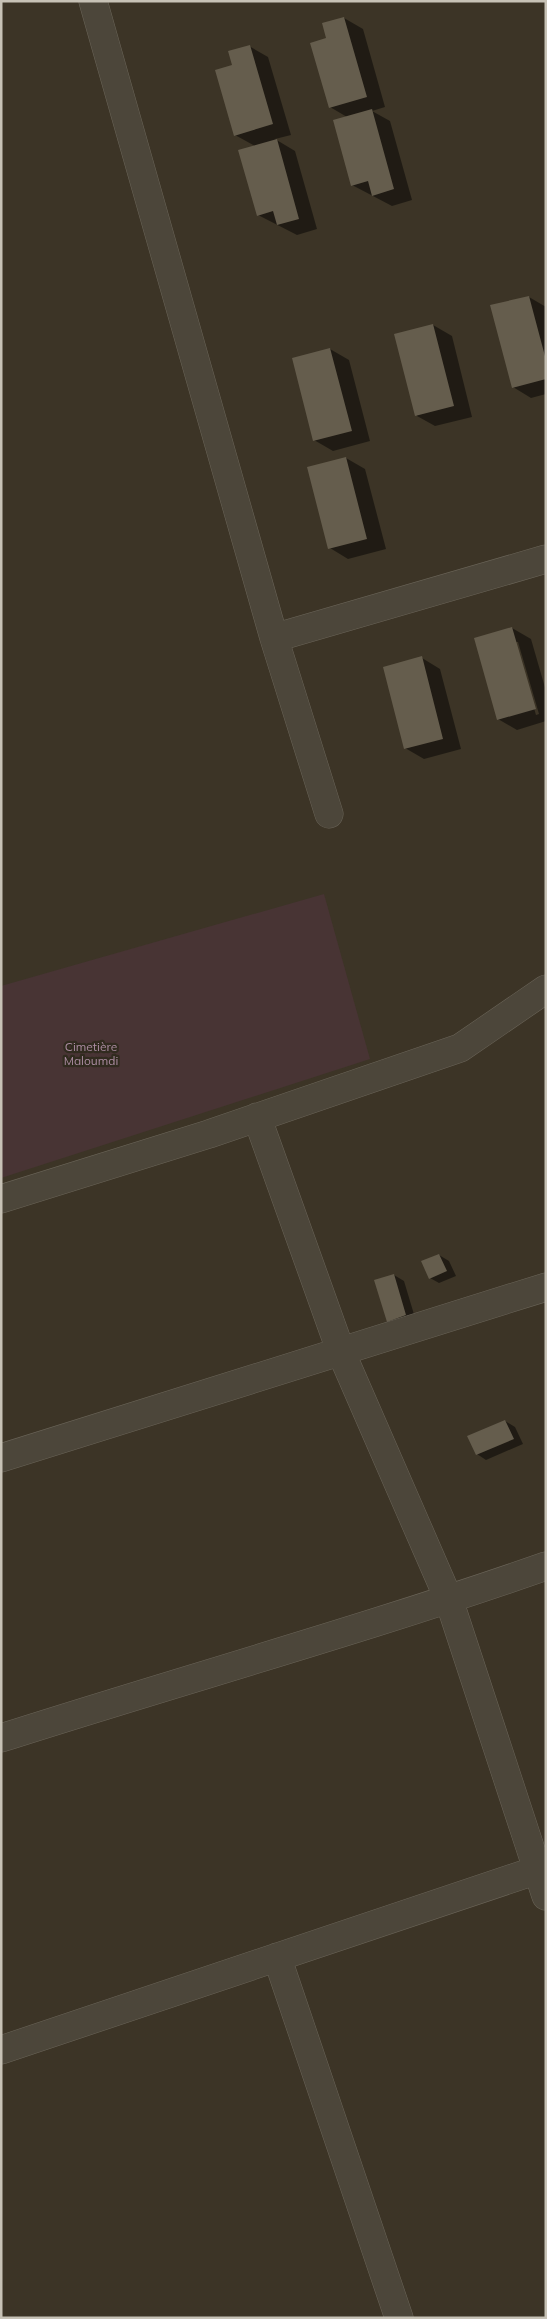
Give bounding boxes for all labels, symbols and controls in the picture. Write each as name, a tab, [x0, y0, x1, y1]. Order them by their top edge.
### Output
park label: Cimetière Maloumdi	[64, 1039, 118, 1068]

